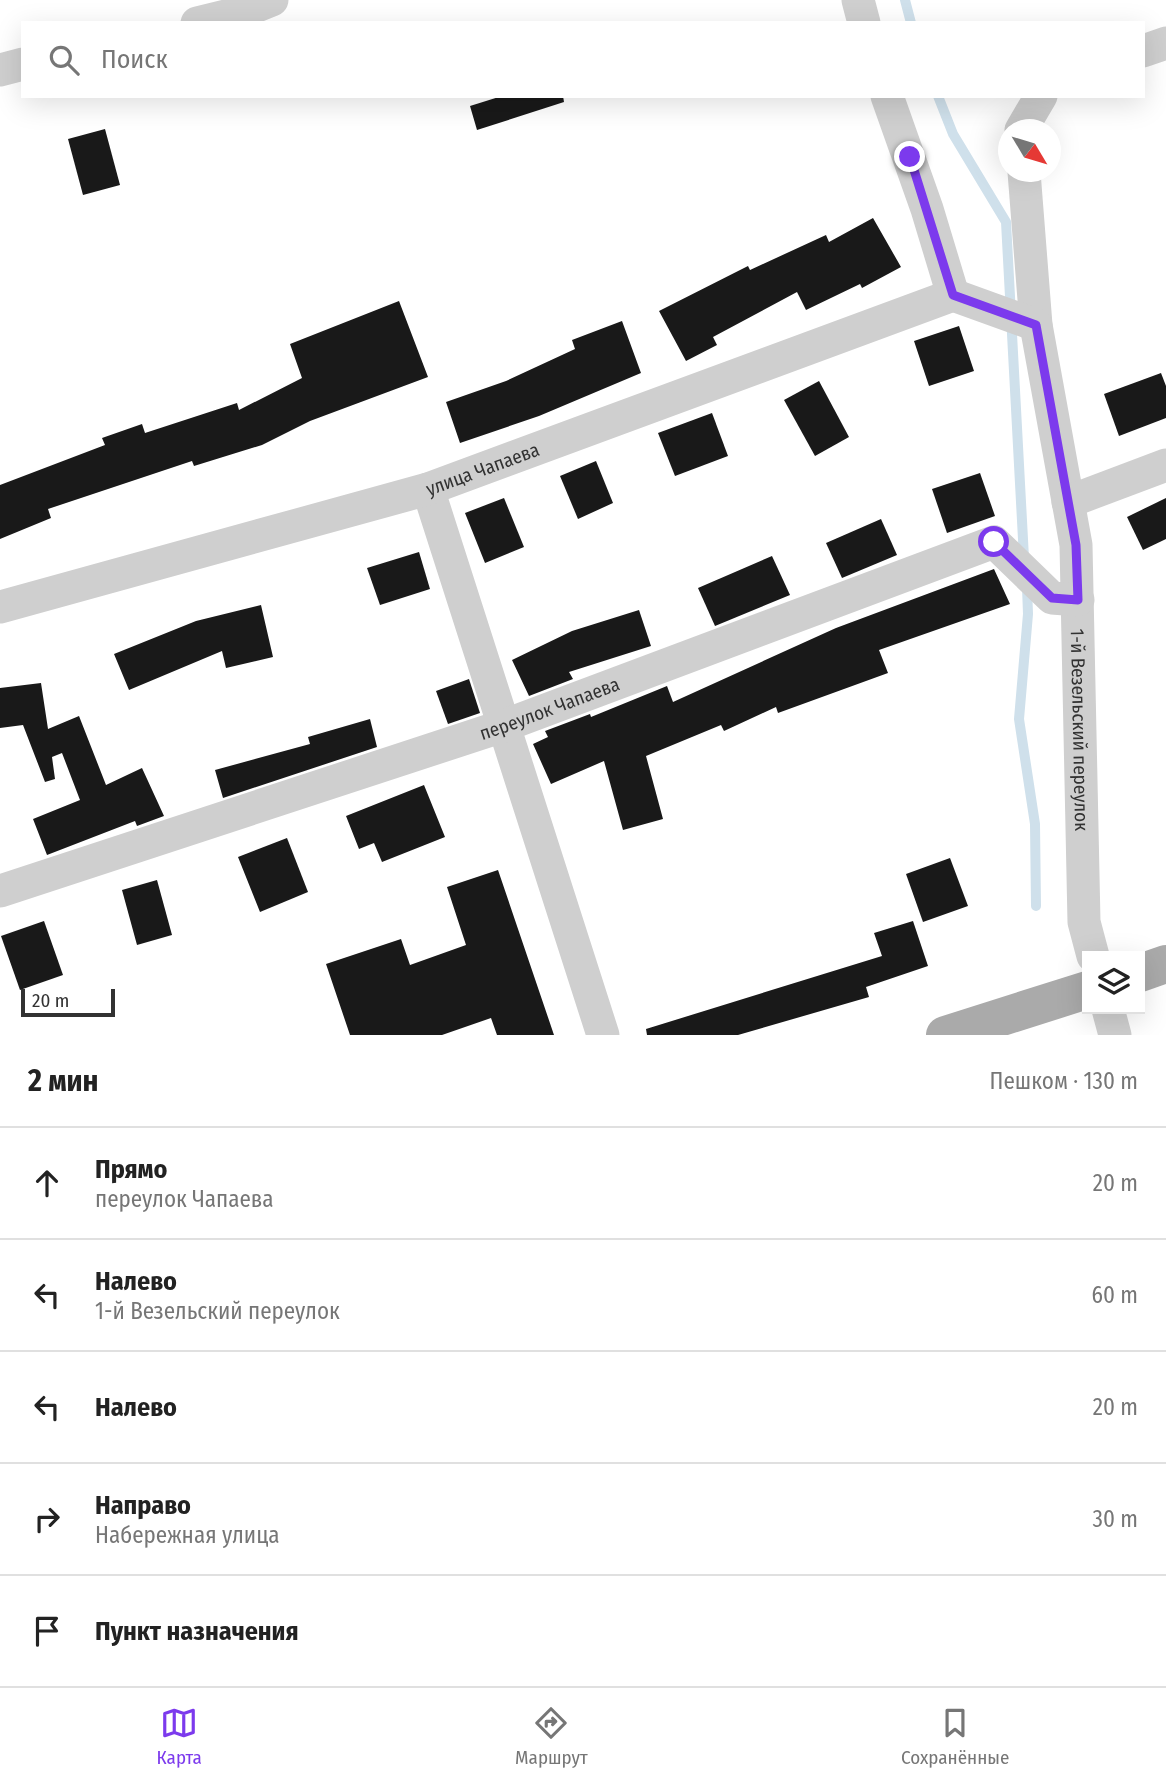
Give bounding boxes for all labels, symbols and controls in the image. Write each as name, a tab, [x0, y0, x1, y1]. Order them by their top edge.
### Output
search box	[21, 21, 1145, 98]
icon: search	[45, 41, 83, 79]
text: Поиск	[101, 44, 168, 75]
north arrow	[998, 119, 1061, 182]
route end	[894, 141, 925, 172]
street label: улица Чапаева	[423, 438, 543, 501]
route start	[978, 526, 1009, 557]
street label: 1-й Везельский переулок	[1066, 628, 1093, 831]
street label: переулок Чапаева	[477, 672, 623, 745]
map controls	[1082, 951, 1145, 1014]
button: layers	[1082, 951, 1145, 1014]
scale bar	[21, 986, 116, 1018]
text: 20 m	[32, 989, 69, 1012]
text: 2 мин	[28, 1063, 99, 1099]
text: Пешком · 130 m	[990, 1067, 1138, 1095]
text: Прямо	[95, 1154, 167, 1185]
icon: ahead	[28, 1164, 66, 1202]
text: 20 m	[1093, 1169, 1138, 1197]
text: переулок Чапаева	[95, 1185, 273, 1213]
text: Налево	[95, 1266, 177, 1297]
icon: left	[28, 1276, 66, 1314]
text: 60 m	[1092, 1281, 1138, 1309]
text: 1-й Везельский переулок	[95, 1297, 340, 1325]
icon: left	[28, 1388, 66, 1426]
text: Налево	[95, 1392, 177, 1423]
text: 20 m	[1093, 1393, 1138, 1421]
text: Направо	[95, 1490, 191, 1521]
icon: right	[28, 1500, 66, 1538]
text: 30 m	[1093, 1505, 1138, 1533]
text: Набережная улица	[95, 1521, 280, 1549]
icon: arrive	[28, 1612, 66, 1650]
text: Пункт назначения	[95, 1616, 299, 1647]
tab: Карта	[157, 1704, 202, 1769]
tab: Маршрут	[515, 1704, 588, 1769]
tab: Сохранённые	[901, 1704, 1009, 1769]

